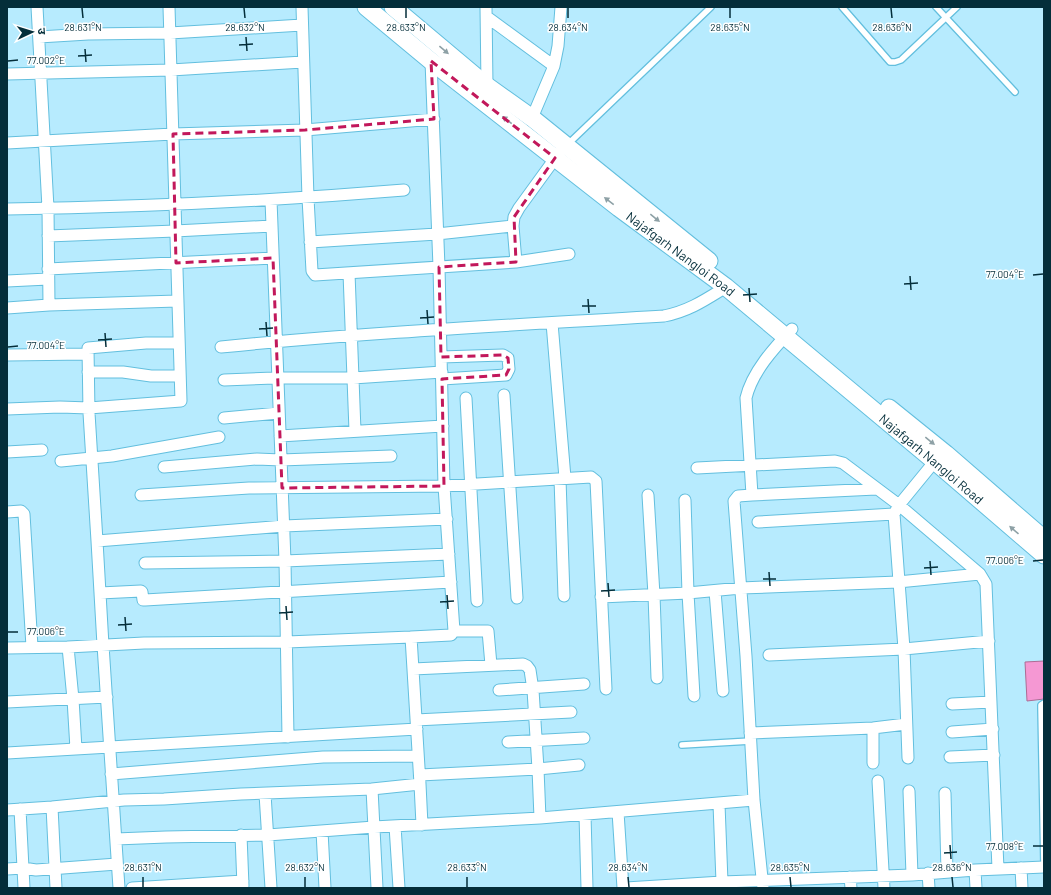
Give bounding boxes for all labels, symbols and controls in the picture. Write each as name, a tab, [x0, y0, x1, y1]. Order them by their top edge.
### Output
north arrow	[12, 12, 52, 52]
text: 28.631°N	[64, 21, 102, 33]
text: 28.632°N	[225, 21, 265, 33]
text: 28.633°N	[386, 21, 426, 33]
text: 28.634°N	[548, 21, 588, 33]
text: 28.635°N	[710, 21, 750, 33]
text: 28.636°N	[872, 21, 912, 33]
text: उ	[36, 28, 49, 35]
one-way arrow	[439, 45, 449, 54]
text: 77.002°E	[27, 54, 65, 66]
one-way arrow	[502, 116, 513, 125]
one-way arrow	[604, 196, 615, 205]
street label: Najafgarh Nangloi Road	[623, 208, 739, 299]
one-way arrow	[650, 213, 661, 222]
text: 77.004°E	[986, 268, 1024, 280]
text: 77.004°E	[27, 339, 65, 351]
street label: Najafgarh Nangloi Road	[876, 410, 987, 507]
one-way arrow	[924, 437, 935, 446]
one-way arrow	[1009, 525, 1020, 534]
text: 77.006°E	[986, 554, 1024, 566]
text: 77.006°E	[27, 625, 65, 637]
text: 77.008°E	[986, 840, 1024, 852]
text: 28.631°N	[124, 861, 162, 873]
text: 28.632°N	[285, 861, 325, 873]
text: 28.633°N	[447, 861, 487, 873]
text: 28.634°N	[608, 861, 648, 873]
text: 28.635°N	[770, 861, 810, 873]
text: 28.636°N	[932, 861, 972, 873]

